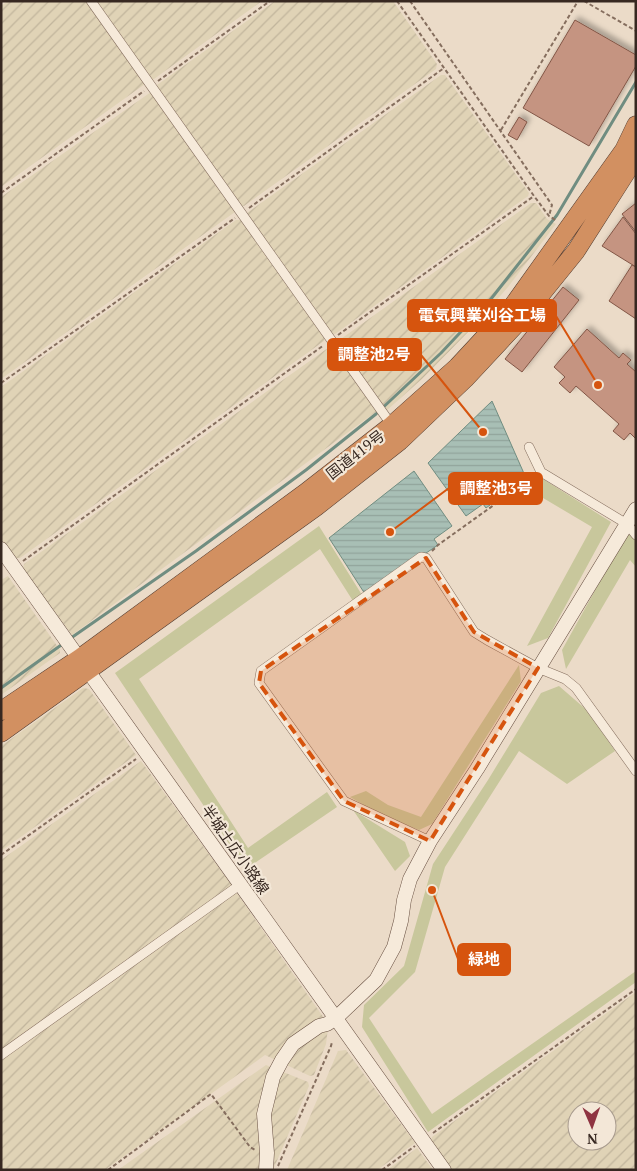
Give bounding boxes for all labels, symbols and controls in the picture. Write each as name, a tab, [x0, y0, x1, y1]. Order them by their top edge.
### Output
callout: 電気興業刈谷工場	[408, 300, 556, 331]
text: 電気興業刈谷工場	[418, 304, 546, 326]
callout: 調整池2号	[328, 339, 421, 370]
text: 調整池2号	[337, 343, 411, 365]
street label: 国道419号	[322, 425, 388, 483]
callout: 調整池3号	[449, 473, 542, 504]
text: 調整池3号	[459, 477, 533, 499]
street label: 半城土広小路線	[198, 800, 274, 898]
callout: 緑地	[458, 944, 510, 975]
text: 緑地	[468, 948, 500, 970]
north arrow	[567, 1101, 617, 1151]
text: N	[586, 1130, 598, 1149]

